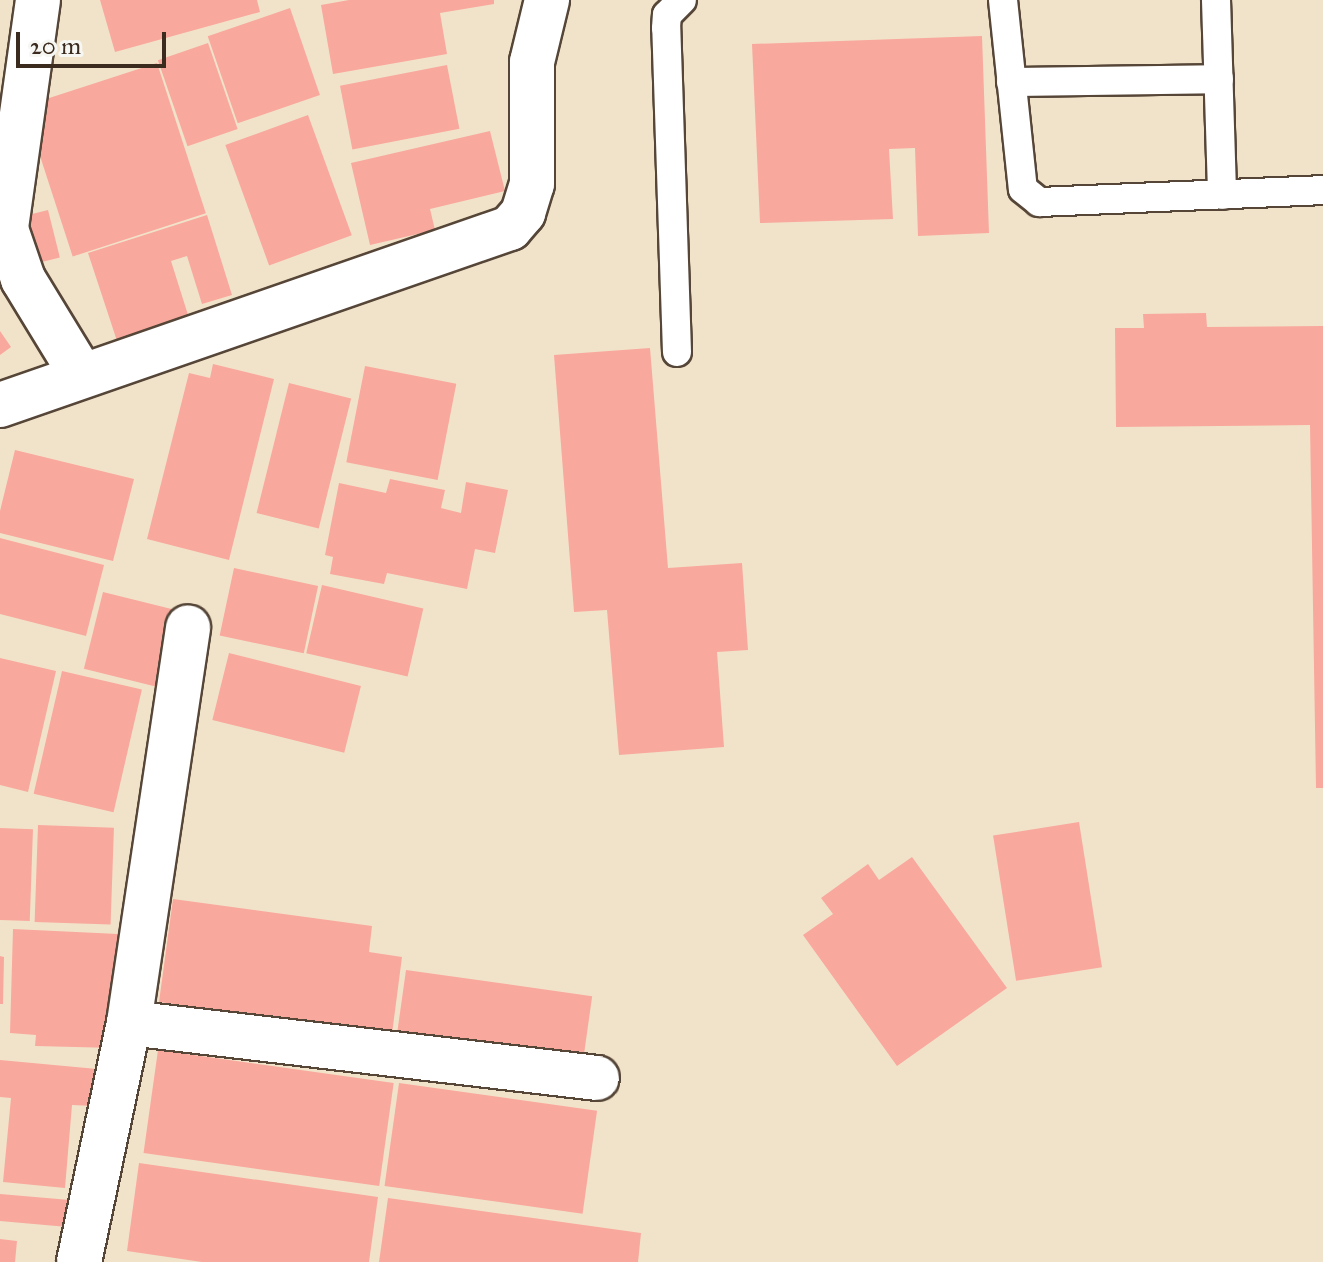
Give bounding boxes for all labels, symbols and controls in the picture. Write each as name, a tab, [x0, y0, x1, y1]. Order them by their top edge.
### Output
scale bar	[20, 16, 170, 66]
text: 20 m	[30, 31, 81, 61]

